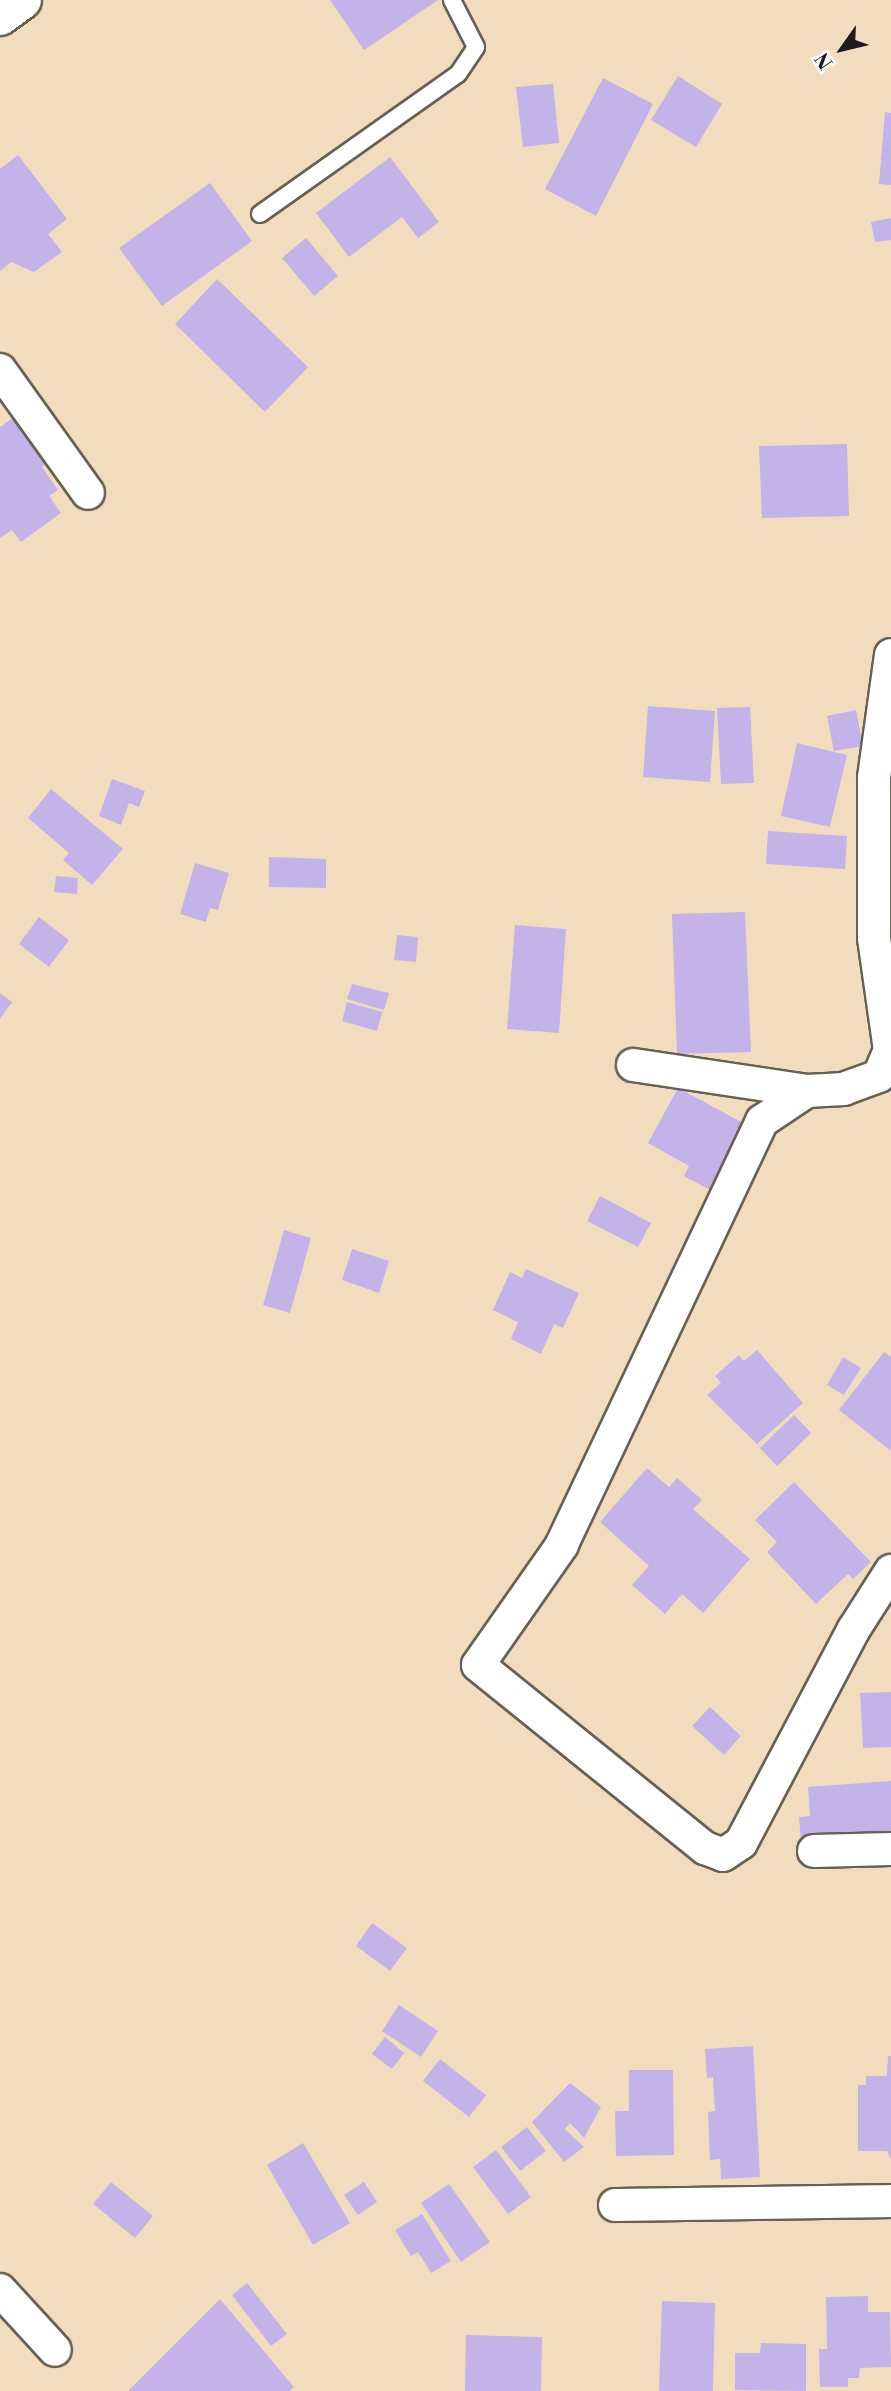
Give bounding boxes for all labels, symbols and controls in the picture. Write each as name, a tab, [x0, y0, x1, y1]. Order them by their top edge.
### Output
north arrow	[807, 14, 877, 84]
text: N	[810, 48, 839, 74]

